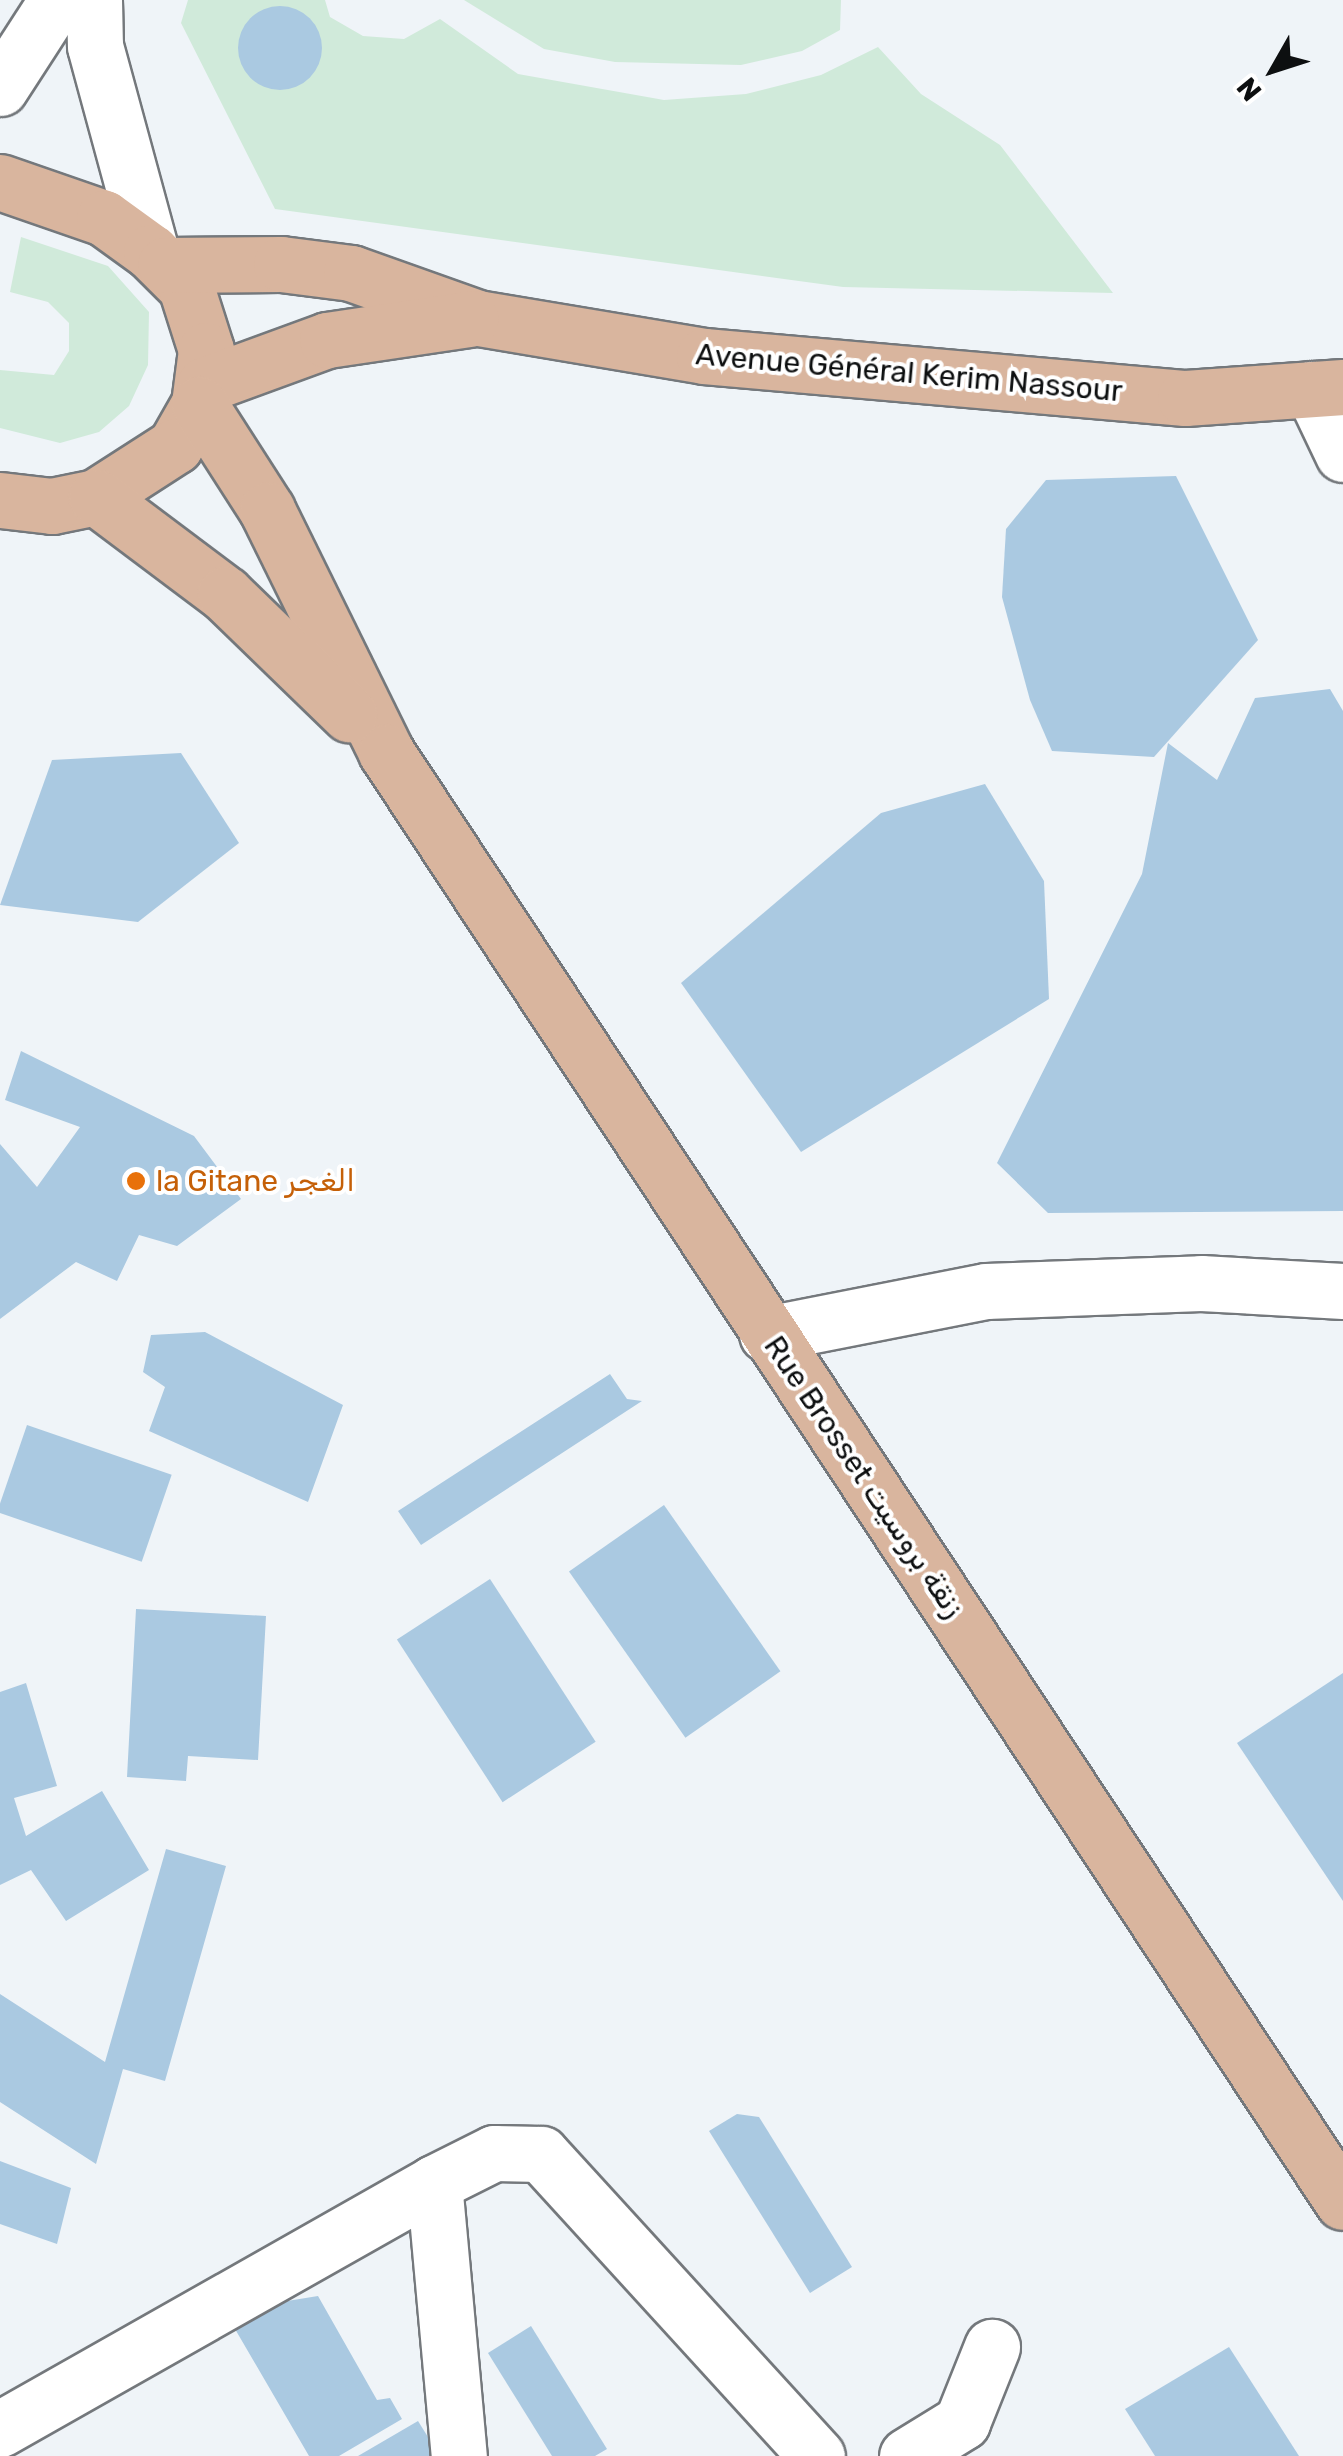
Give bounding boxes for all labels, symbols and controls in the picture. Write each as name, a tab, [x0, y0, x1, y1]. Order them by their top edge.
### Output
north arrow	[1223, 20, 1323, 120]
text: N	[1230, 71, 1268, 107]
street label: Avenue Général Kerim Nassour	[694, 336, 1124, 410]
place label: la Gitane الغجر	[156, 1163, 355, 1199]
marker: la Gitane الغجر	[125, 1170, 147, 1192]
street label: Rue Brosset زنقة بروسيت	[756, 1329, 972, 1625]

